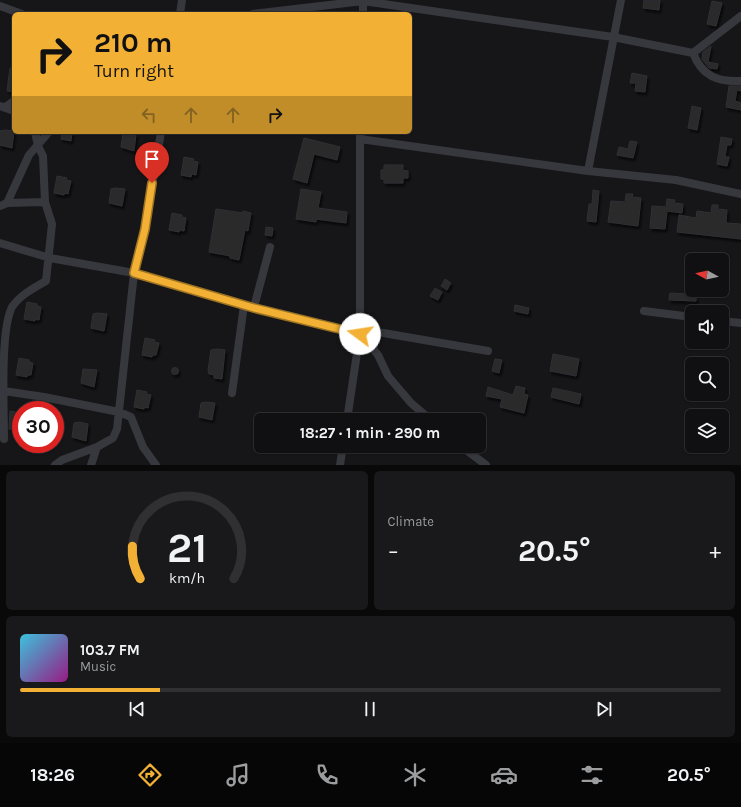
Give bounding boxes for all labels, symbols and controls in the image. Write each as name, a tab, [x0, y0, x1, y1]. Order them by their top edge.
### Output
text: 210 m	[94, 26, 172, 59]
icon: right	[28, 28, 80, 80]
text: Turn right	[94, 60, 174, 82]
icon: left	[138, 104, 160, 126]
icon: ahead	[180, 104, 202, 126]
icon: ahead	[222, 104, 244, 126]
icon: right	[264, 104, 286, 126]
pin	[135, 142, 169, 183]
icon: arrive	[141, 148, 163, 170]
north arrow	[685, 253, 729, 297]
map controls	[685, 253, 729, 453]
button: sound	[685, 305, 729, 349]
position arrow	[339, 313, 381, 355]
button: search	[685, 357, 729, 401]
speed limit sign: 30	[12, 401, 64, 453]
button: layers	[685, 409, 729, 453]
text: 18:27 · 1 min · 290 m	[300, 424, 440, 442]
text: Climate	[388, 514, 434, 529]
text: 21	[167, 523, 207, 571]
text: 20.5°	[518, 533, 591, 569]
text: −	[388, 538, 399, 564]
text: +	[709, 538, 721, 564]
text: km/h	[169, 569, 205, 586]
text: 103.7 FM	[80, 641, 140, 659]
text: Music	[80, 659, 116, 674]
icon: previous	[126, 698, 148, 720]
icon: pause	[359, 698, 381, 720]
icon: next	[593, 698, 615, 720]
icon: directions	[136, 761, 164, 789]
icon: music	[224, 761, 252, 789]
icon: phone	[313, 761, 341, 789]
icon: climate	[401, 761, 429, 789]
icon: car	[490, 761, 518, 789]
icon: filters	[578, 761, 606, 789]
text: 18:26	[30, 764, 75, 786]
text: 20.5°	[667, 764, 711, 786]

